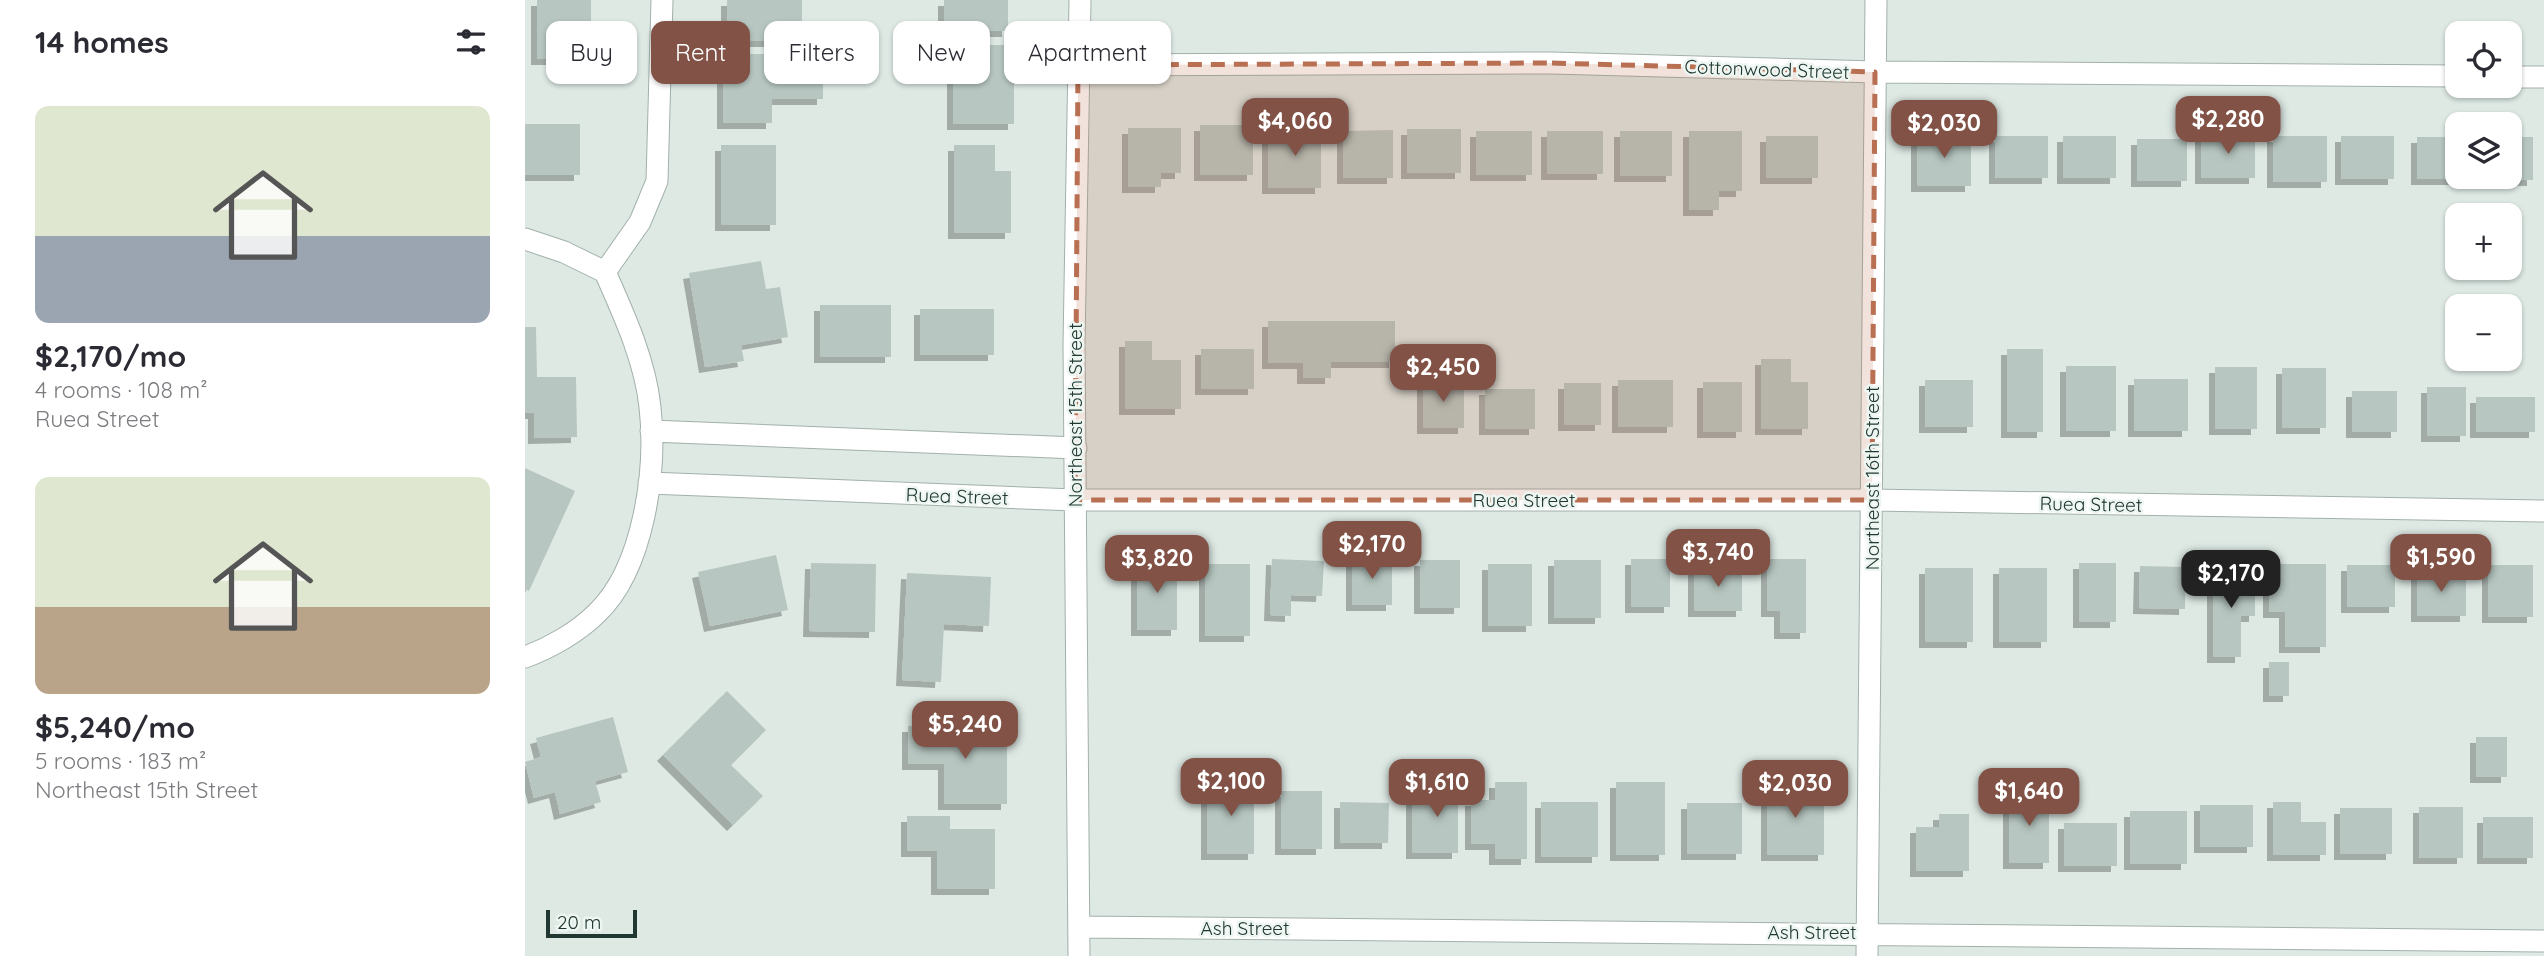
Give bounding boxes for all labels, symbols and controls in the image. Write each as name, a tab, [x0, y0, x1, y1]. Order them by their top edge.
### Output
chip: Buy	[546, 21, 637, 84]
chip: Rent	[651, 21, 750, 84]
chip: Filters	[764, 21, 879, 84]
chip: New	[893, 21, 990, 84]
chip: Apartment	[1004, 21, 1171, 84]
map controls	[2445, 21, 2522, 371]
button: locate	[2445, 21, 2522, 98]
text: 14 homes	[35, 23, 169, 61]
icon: filters	[452, 23, 490, 61]
street label: Cottonwood Street	[1684, 54, 1850, 84]
pin: $2,280	[2171, 96, 2285, 156]
pin: $4,060	[1238, 99, 1352, 158]
pin: $2,030	[1887, 100, 2001, 160]
text: $2,280	[2192, 104, 2264, 133]
text: $4,060	[1258, 106, 1332, 135]
text: $2,030	[1907, 108, 1981, 137]
button: layers	[2445, 112, 2522, 189]
icon: home	[200, 152, 326, 278]
button: +	[2445, 203, 2522, 280]
button: −	[2445, 294, 2522, 371]
street label: Northeast 15th Street	[1063, 323, 1087, 507]
text: $2,170/mo	[35, 337, 186, 375]
pin: $2,450	[1386, 344, 1500, 404]
text: $2,450	[1406, 352, 1480, 381]
text: 4 rooms · 108 m²	[35, 375, 208, 404]
street label: Northeast 16th Street	[1860, 386, 1884, 570]
text: Ruea Street	[35, 404, 159, 433]
street label: Ruea Street	[905, 482, 1009, 510]
street label: Ruea Street	[1473, 488, 1575, 512]
street label: Ruea Street	[2039, 491, 2143, 517]
pin: $2,170	[1315, 522, 1429, 581]
icon: home	[200, 523, 326, 649]
text: $2,170	[1338, 529, 1406, 558]
pin: $3,740	[1661, 530, 1775, 589]
pin: $1,590	[2384, 534, 2498, 594]
pin: $3,820	[1100, 536, 1214, 595]
text: $3,740	[1682, 537, 1754, 566]
text: $1,590	[2406, 542, 2476, 571]
text: $3,820	[1121, 543, 1193, 572]
pin: $2,170	[2174, 550, 2288, 610]
text: $2,170	[2197, 558, 2265, 587]
pin: $5,240	[908, 702, 1022, 761]
text: $5,240/mo	[35, 708, 195, 746]
text: $5,240	[928, 709, 1002, 738]
text: 5 rooms · 183 m²	[35, 746, 206, 775]
pin: $2,100	[1174, 758, 1288, 818]
pin: $1,610	[1380, 760, 1494, 819]
pin: $2,030	[1738, 760, 1852, 820]
text: $2,100	[1197, 766, 1265, 795]
text: $1,610	[1405, 767, 1469, 796]
text: $2,030	[1758, 768, 1832, 797]
pin: $1,640	[1972, 768, 2086, 828]
text: Northeast 15th Street	[35, 775, 258, 804]
text: $1,640	[1994, 776, 2064, 805]
scale bar	[546, 907, 637, 939]
text: 20 m	[557, 910, 601, 934]
street label: Ash Street	[1200, 916, 1290, 940]
street label: Ash Street	[1767, 920, 1857, 944]

